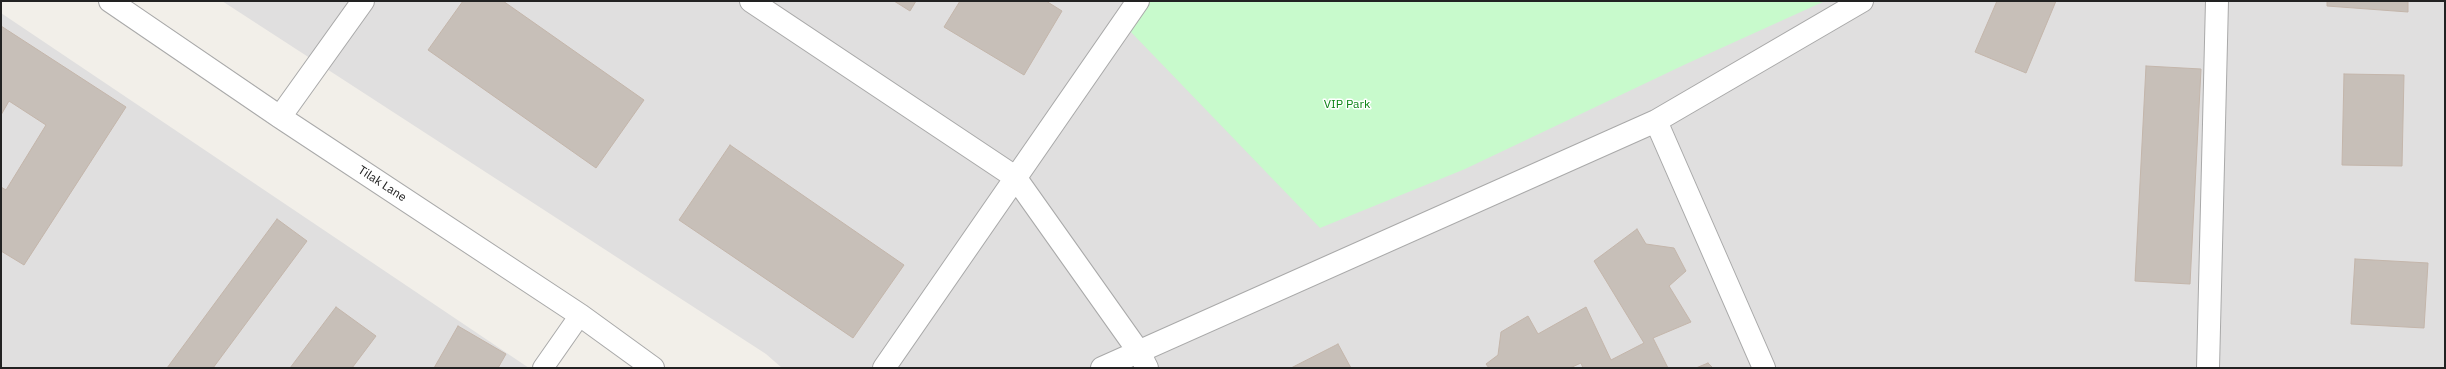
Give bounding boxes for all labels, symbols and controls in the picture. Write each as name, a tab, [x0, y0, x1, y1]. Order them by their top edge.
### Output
park label: VIP Park	[1324, 98, 1370, 112]
street label: Tilak Lane	[355, 163, 409, 205]

